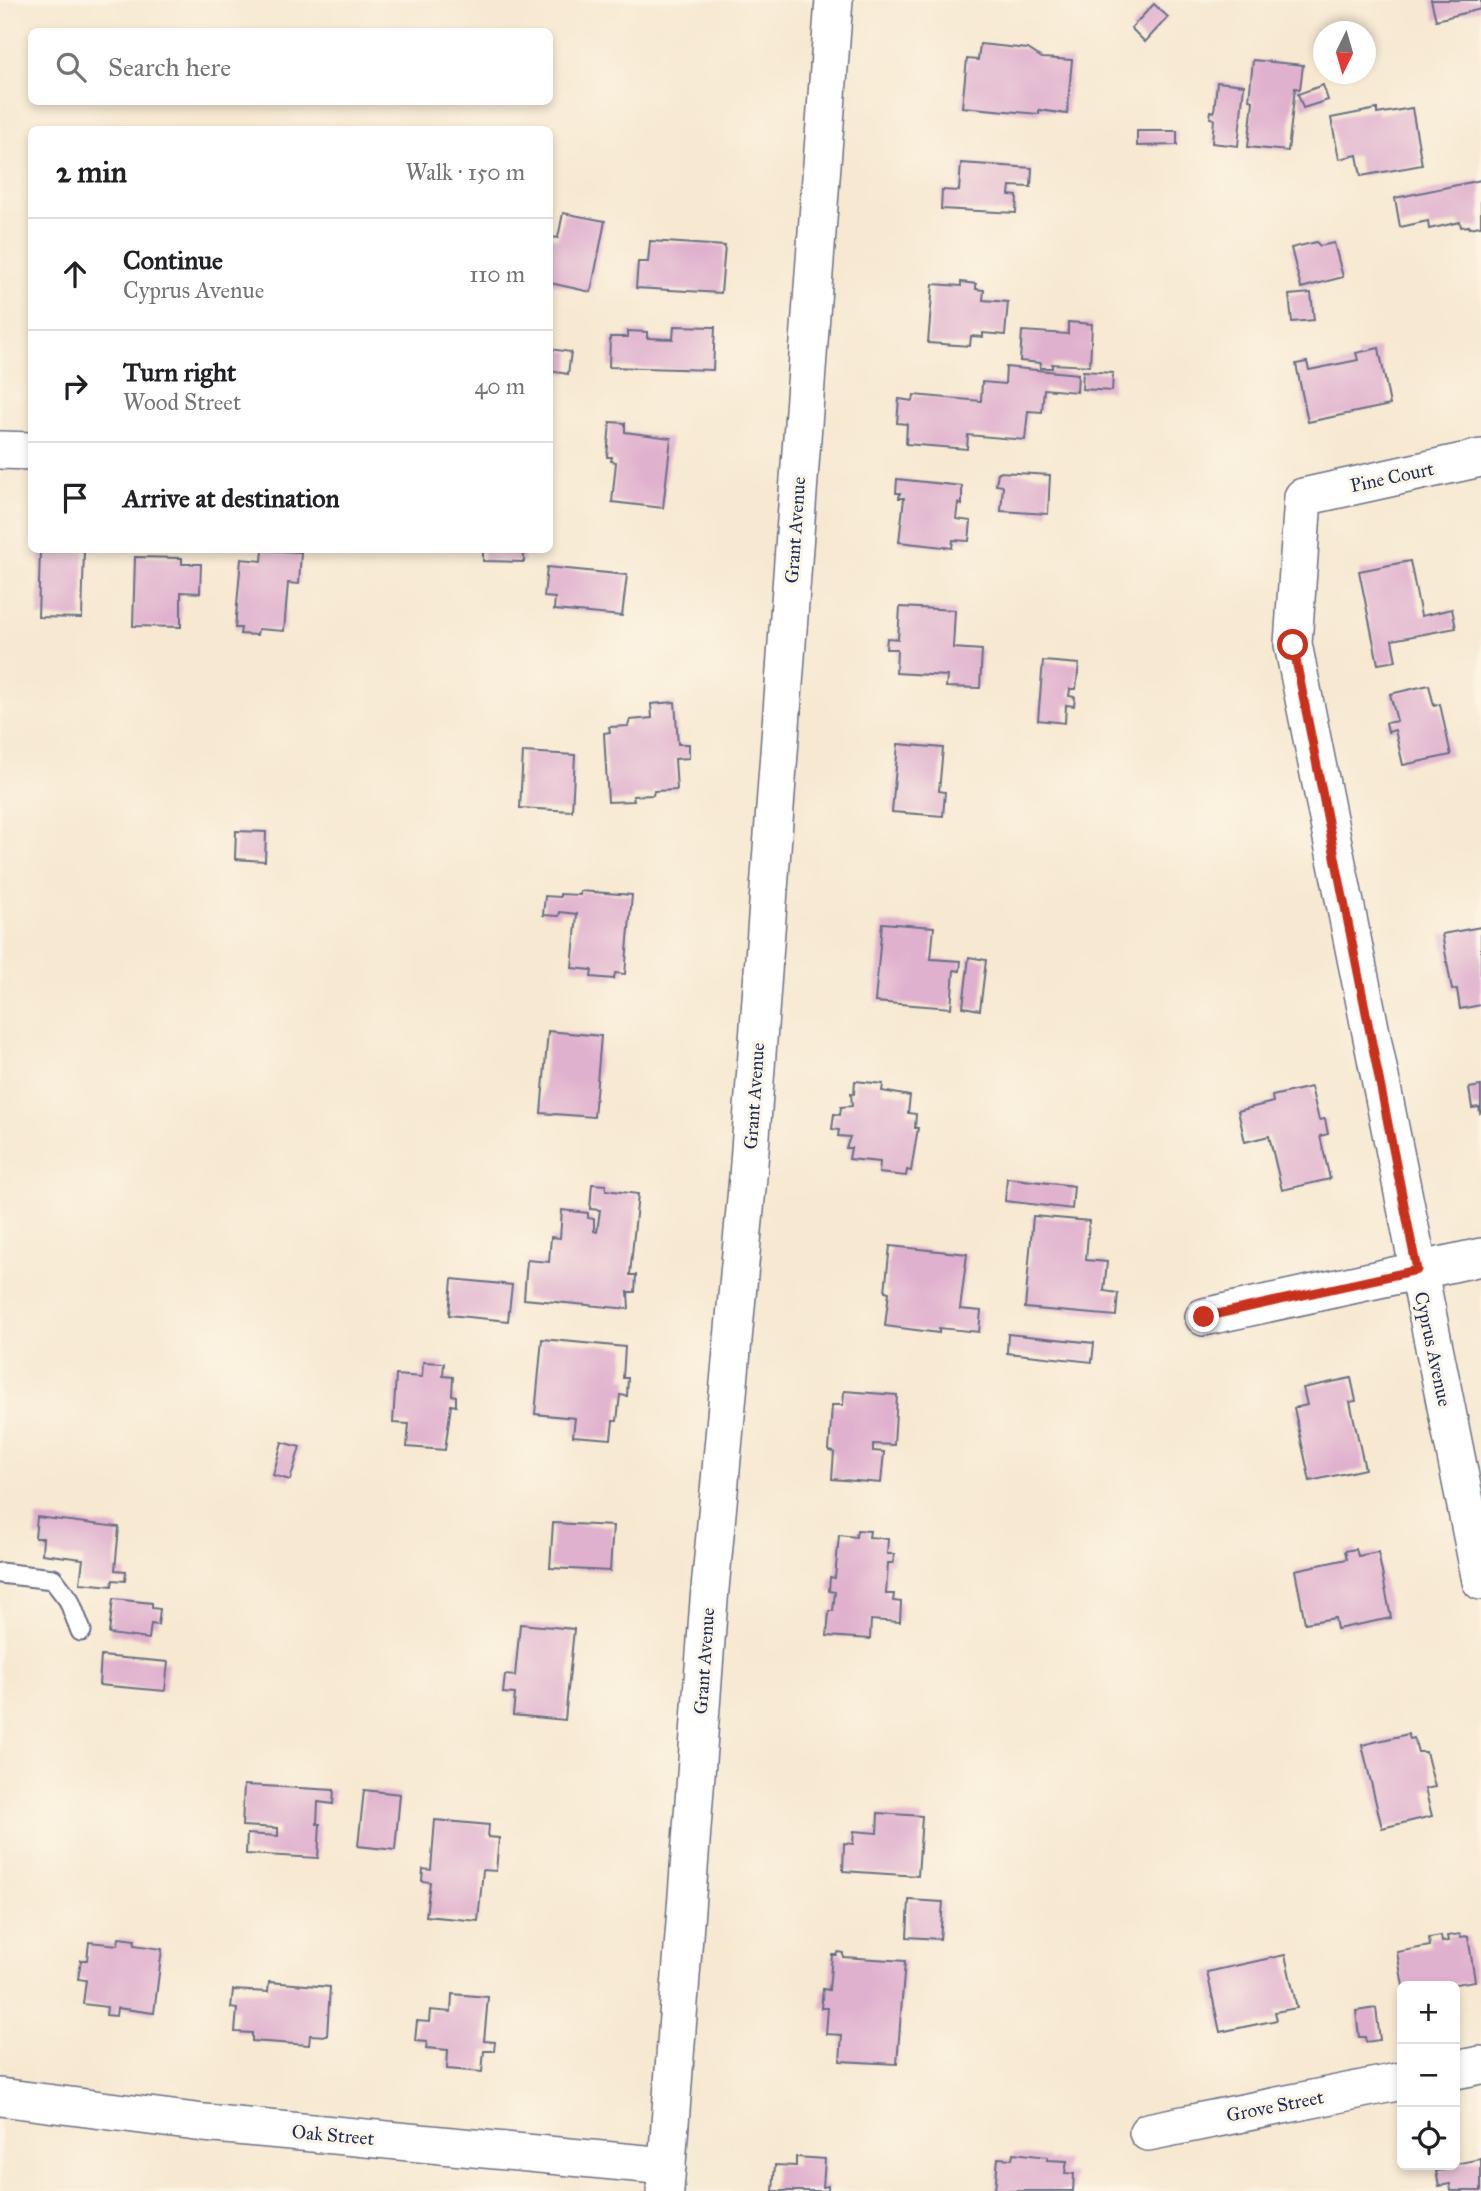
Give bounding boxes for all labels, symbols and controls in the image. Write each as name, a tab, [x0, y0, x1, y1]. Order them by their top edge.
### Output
north arrow	[1313, 21, 1376, 84]
search box	[28, 28, 553, 105]
icon: search	[52, 48, 90, 86]
text: Search here	[108, 51, 231, 83]
text: 2 min	[56, 154, 127, 190]
text: Walk · 150 m	[405, 158, 525, 186]
text: Continue	[123, 244, 223, 276]
icon: ahead	[56, 255, 94, 293]
text: 110 m	[469, 260, 525, 288]
text: Cyprus Avenue	[123, 276, 264, 304]
text: Turn right	[123, 356, 236, 388]
icon: right	[56, 367, 94, 405]
text: 40 m	[475, 372, 525, 400]
text: Wood Street	[123, 388, 241, 416]
street label: Pine Court	[1348, 457, 1436, 497]
street label: Grant Avenue	[780, 476, 810, 584]
icon: arrive	[56, 479, 94, 517]
text: Arrive at destination	[123, 482, 340, 514]
route start	[1277, 629, 1308, 660]
street label: Grant Avenue	[739, 1042, 769, 1150]
street label: Cyprus Avenue	[1410, 1290, 1456, 1409]
route end	[1188, 1301, 1219, 1332]
street label: Grant Avenue	[689, 1607, 719, 1715]
map controls	[1397, 1981, 1460, 2170]
button: +	[1397, 1981, 1460, 2044]
button: −	[1397, 2044, 1460, 2107]
street label: Grove Street	[1224, 2085, 1326, 2127]
button: locate	[1397, 2107, 1460, 2170]
street label: Oak Street	[291, 2120, 375, 2150]

